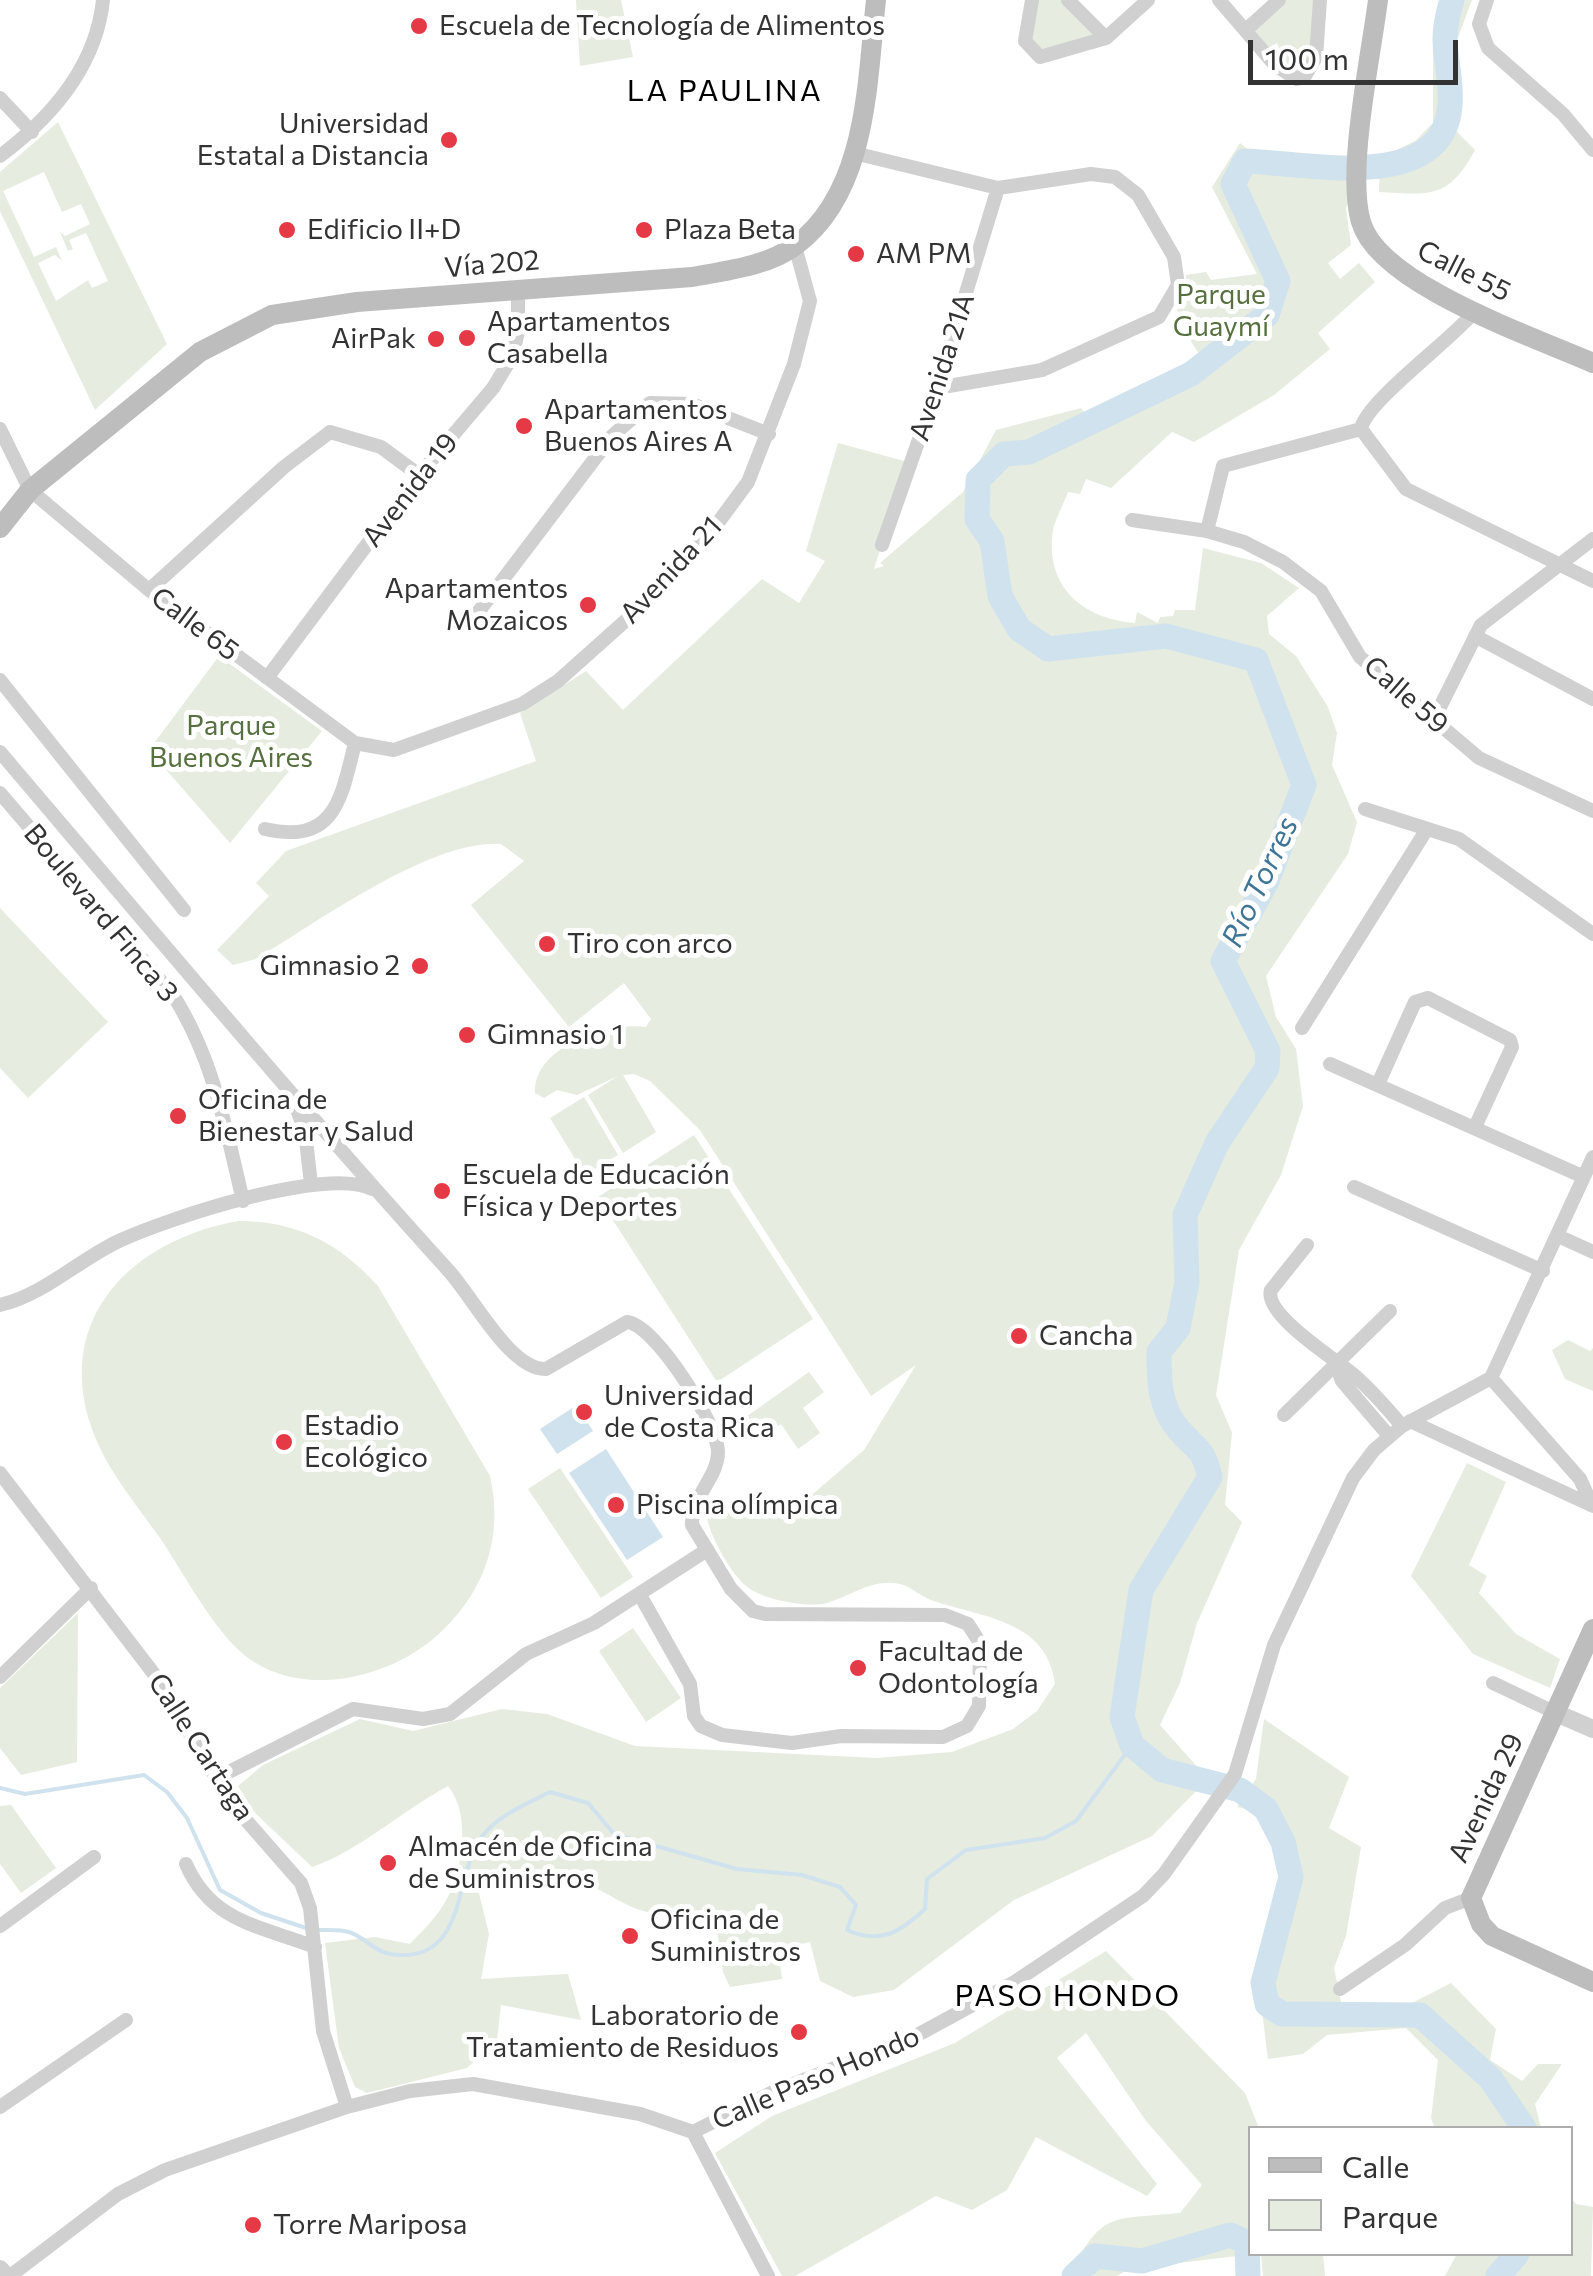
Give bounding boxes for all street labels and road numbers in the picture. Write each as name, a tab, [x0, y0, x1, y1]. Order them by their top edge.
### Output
street label: Calle 55	[1412, 233, 1516, 309]
street label: Vía 202	[443, 243, 541, 285]
street label: Avenida 21A	[902, 289, 982, 445]
street label: Avenida 19	[355, 426, 465, 554]
street label: Avenida 21	[613, 510, 729, 630]
street label: Calle 65	[144, 580, 246, 668]
street label: Calle 59	[1357, 649, 1455, 741]
street label: Boulevard Finca 3	[17, 817, 185, 1009]
street label: Calle Cartaga	[141, 1667, 261, 1827]
street label: Avenida 29	[1441, 1728, 1531, 1868]
street label: Calle Paso Hondo	[707, 2019, 925, 2137]

